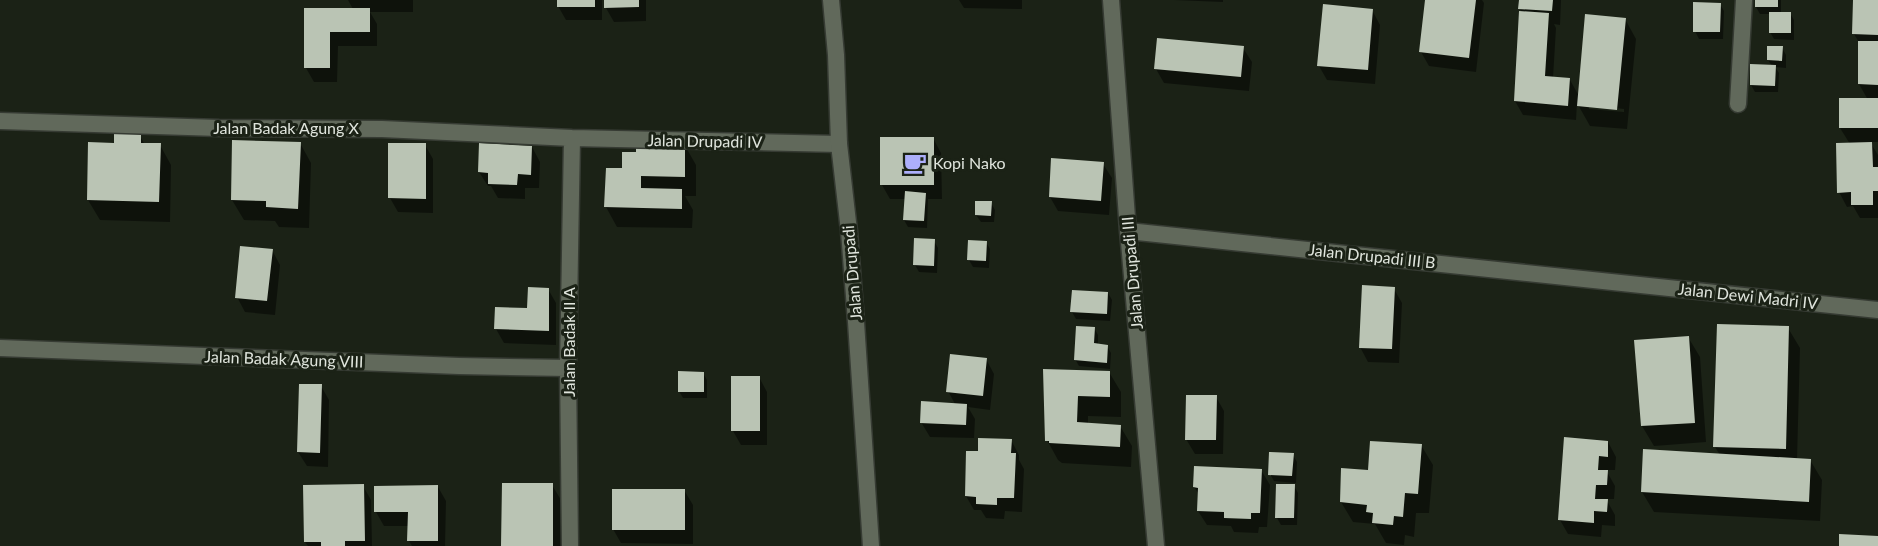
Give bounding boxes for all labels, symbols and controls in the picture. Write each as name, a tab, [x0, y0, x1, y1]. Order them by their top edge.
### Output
street label: Jalan Badak Agung X	[213, 118, 359, 137]
street label: Jalan Drupadi IV	[647, 130, 763, 151]
cafe icon: Kopi Nako	[902, 150, 928, 176]
place label: Kopi Nako	[933, 153, 1006, 172]
street label: Jalan Drupadi III	[1117, 216, 1146, 330]
street label: Jalan Drupadi	[838, 225, 865, 321]
street label: Jalan Drupadi III B	[1308, 239, 1436, 272]
street label: Jalan Dewi Madri IV	[1677, 279, 1819, 312]
street label: Jalan Badak II A	[559, 287, 578, 397]
street label: Jalan Badak Agung VIII	[204, 346, 364, 371]

